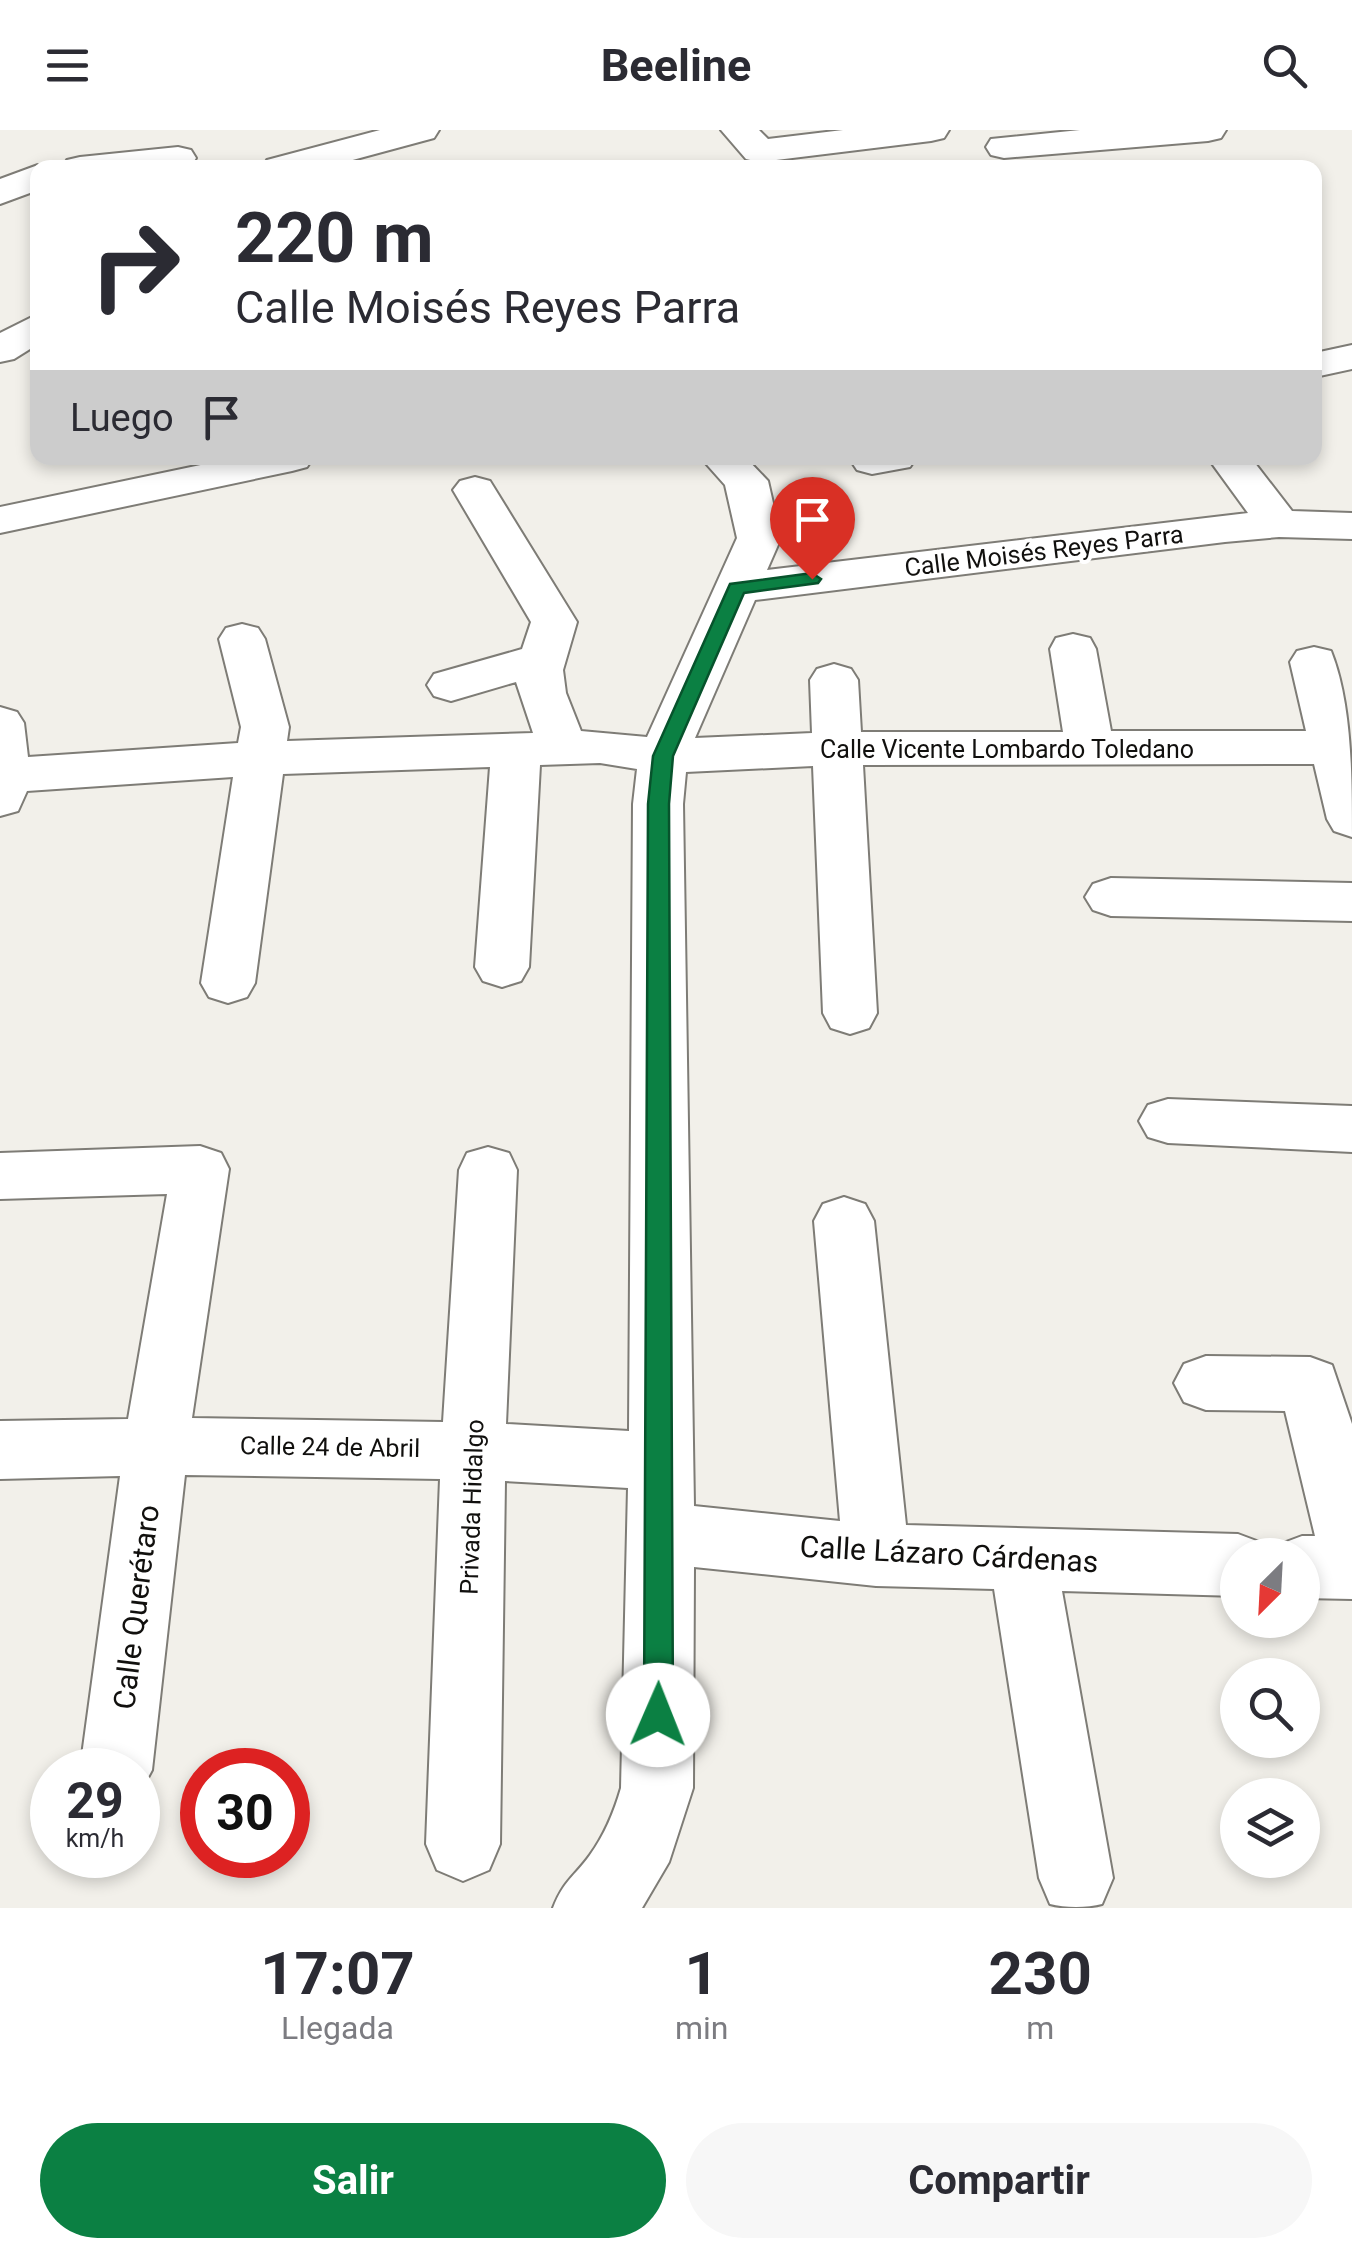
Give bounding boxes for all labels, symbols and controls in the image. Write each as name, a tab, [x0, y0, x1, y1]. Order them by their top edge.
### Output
icon: menu	[40, 38, 95, 93]
icon: search	[1257, 38, 1312, 93]
text: Beeline	[601, 39, 751, 92]
text: 220 m	[235, 197, 434, 279]
icon: right	[70, 200, 200, 330]
text: Calle Moisés Reyes Parra	[235, 281, 740, 334]
icon: arrive	[194, 390, 249, 445]
text: Luego	[70, 396, 174, 440]
pin	[770, 477, 855, 580]
icon: arrive	[785, 492, 840, 547]
street label: Calle Moisés Reyes Parra	[903, 520, 1185, 582]
street label: Calle Vicente Lombardo Toledano	[820, 735, 1194, 764]
street label: Privada Hidalgo	[454, 1419, 490, 1595]
street label: Calle 24 de Abril	[240, 1431, 420, 1463]
street label: Calle Querétaro	[106, 1503, 166, 1711]
street label: Calle Lázaro Cárdenas	[799, 1529, 1099, 1579]
north arrow	[1220, 1538, 1320, 1638]
map controls	[1220, 1538, 1320, 1878]
button: search	[1220, 1658, 1320, 1758]
position arrow	[606, 1663, 710, 1767]
speed limit sign: 30	[180, 1748, 310, 1878]
text: 29	[66, 1772, 124, 1830]
button: layers	[1220, 1778, 1320, 1878]
text: km/h	[66, 1824, 124, 1853]
text: 17:07	[260, 1938, 415, 2009]
text: 1	[684, 1938, 719, 2009]
text: 230	[989, 1938, 1092, 2009]
text: Llegada	[281, 2009, 394, 2047]
text: min	[675, 2009, 728, 2047]
text: m	[1026, 2009, 1054, 2047]
button: Salir	[40, 2123, 666, 2238]
button: Compartir	[686, 2123, 1312, 2238]

